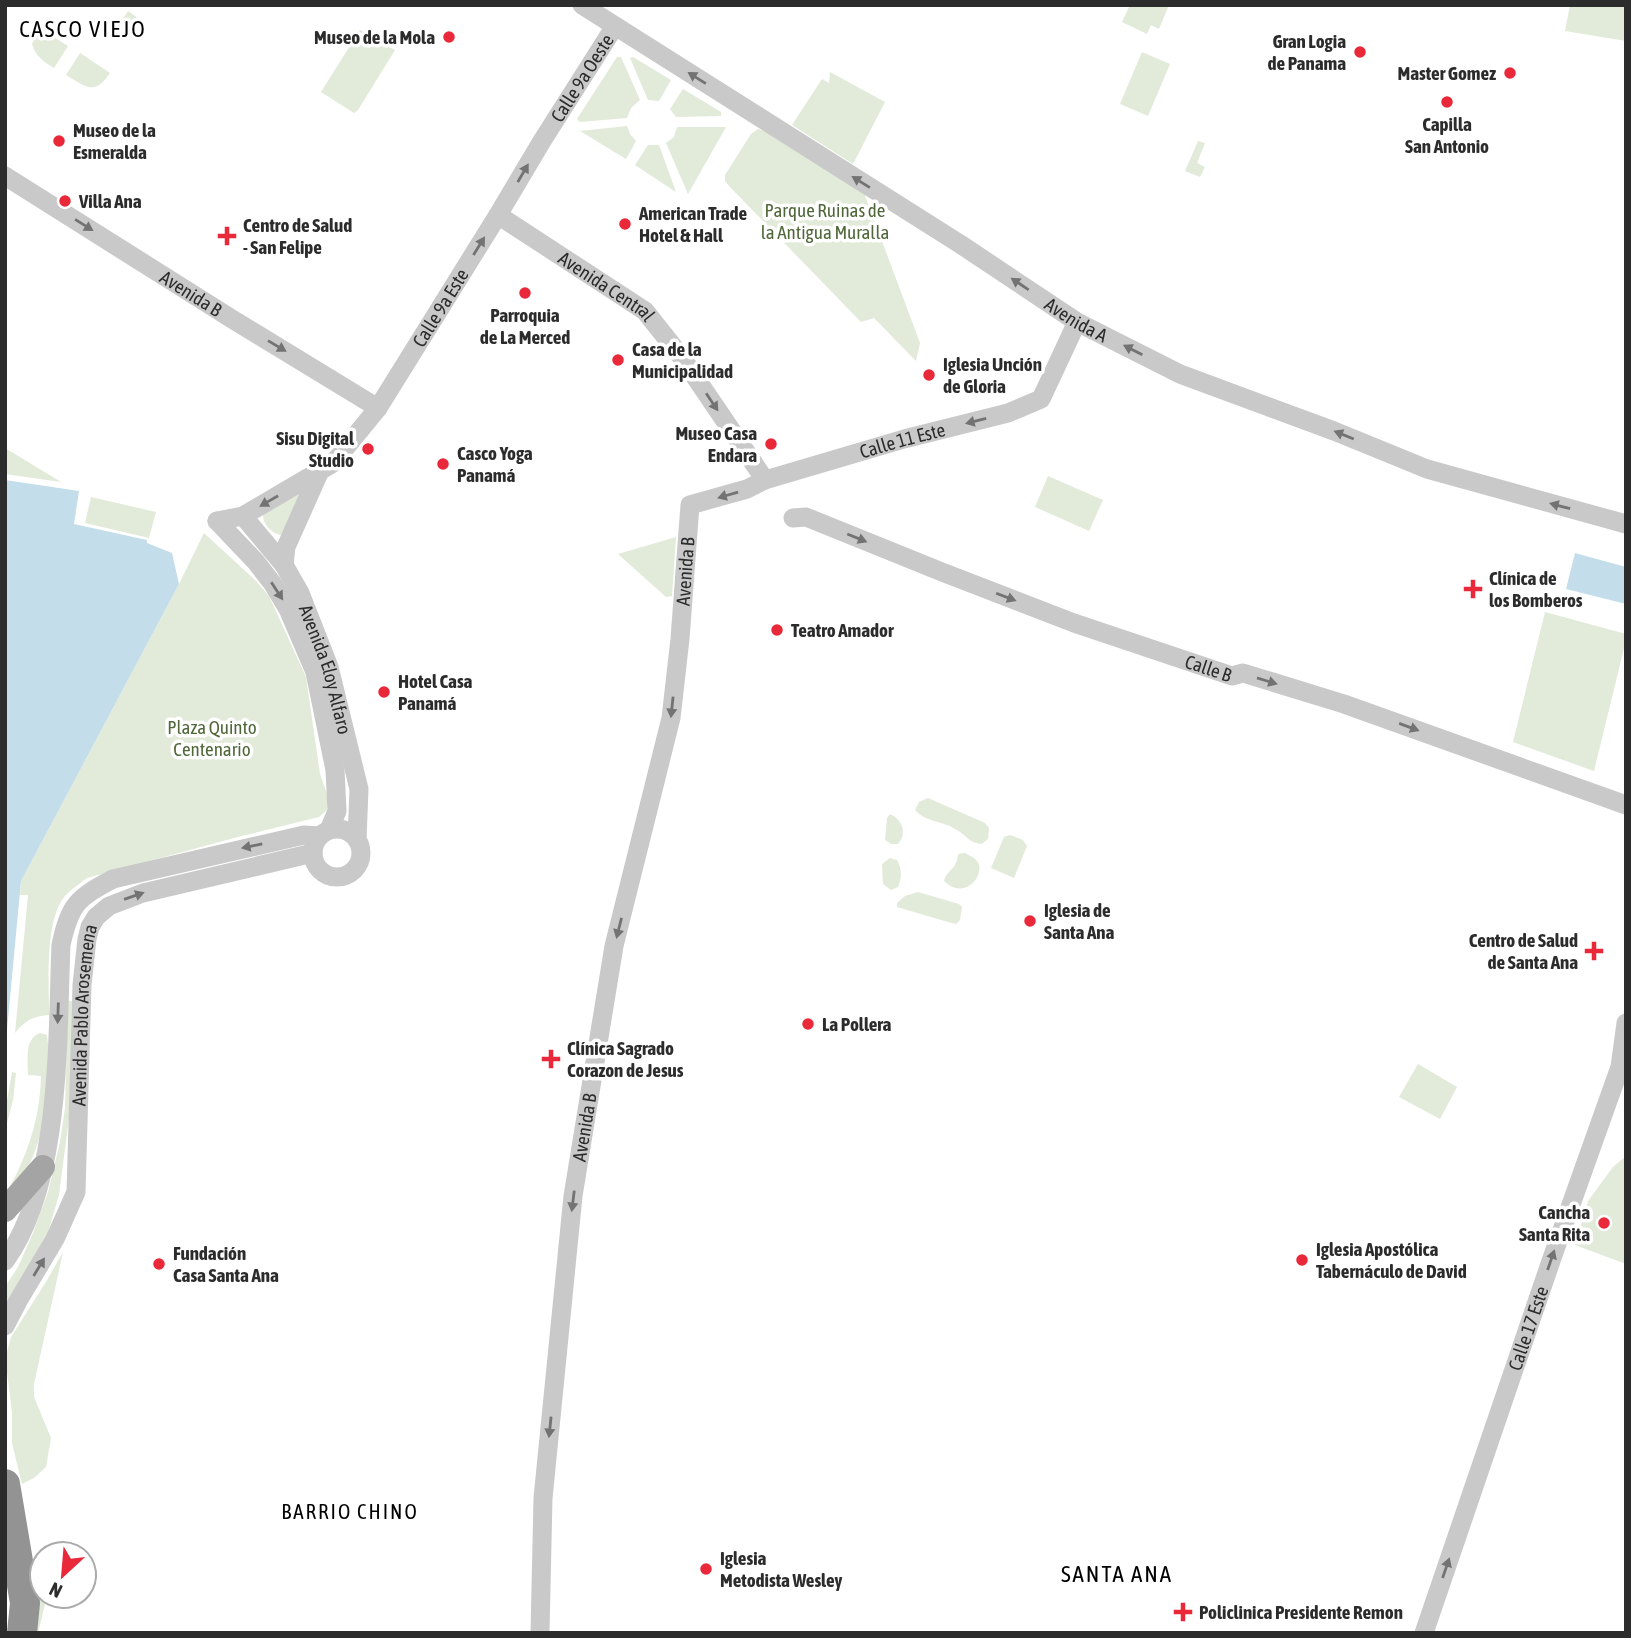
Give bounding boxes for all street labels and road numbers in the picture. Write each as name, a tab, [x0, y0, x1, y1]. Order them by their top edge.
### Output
street label: Calle 9a Oeste	[546, 30, 618, 126]
street label: Avenida Central	[554, 247, 660, 325]
street label: Calle 9a Este	[408, 265, 473, 351]
street label: Avenida B	[156, 266, 226, 321]
street label: Avenida A	[1041, 293, 1112, 347]
street label: Calle 11 Este	[857, 418, 947, 463]
street label: Avenida B	[672, 537, 699, 607]
street label: Avenida Eloy Alfaro	[295, 602, 356, 736]
street label: Calle B	[1182, 650, 1234, 686]
street label: Avenida Pablo Arosemena	[67, 922, 101, 1106]
street label: Avenida B	[568, 1092, 601, 1163]
street label: Calle 17 Este	[1503, 1283, 1553, 1373]

